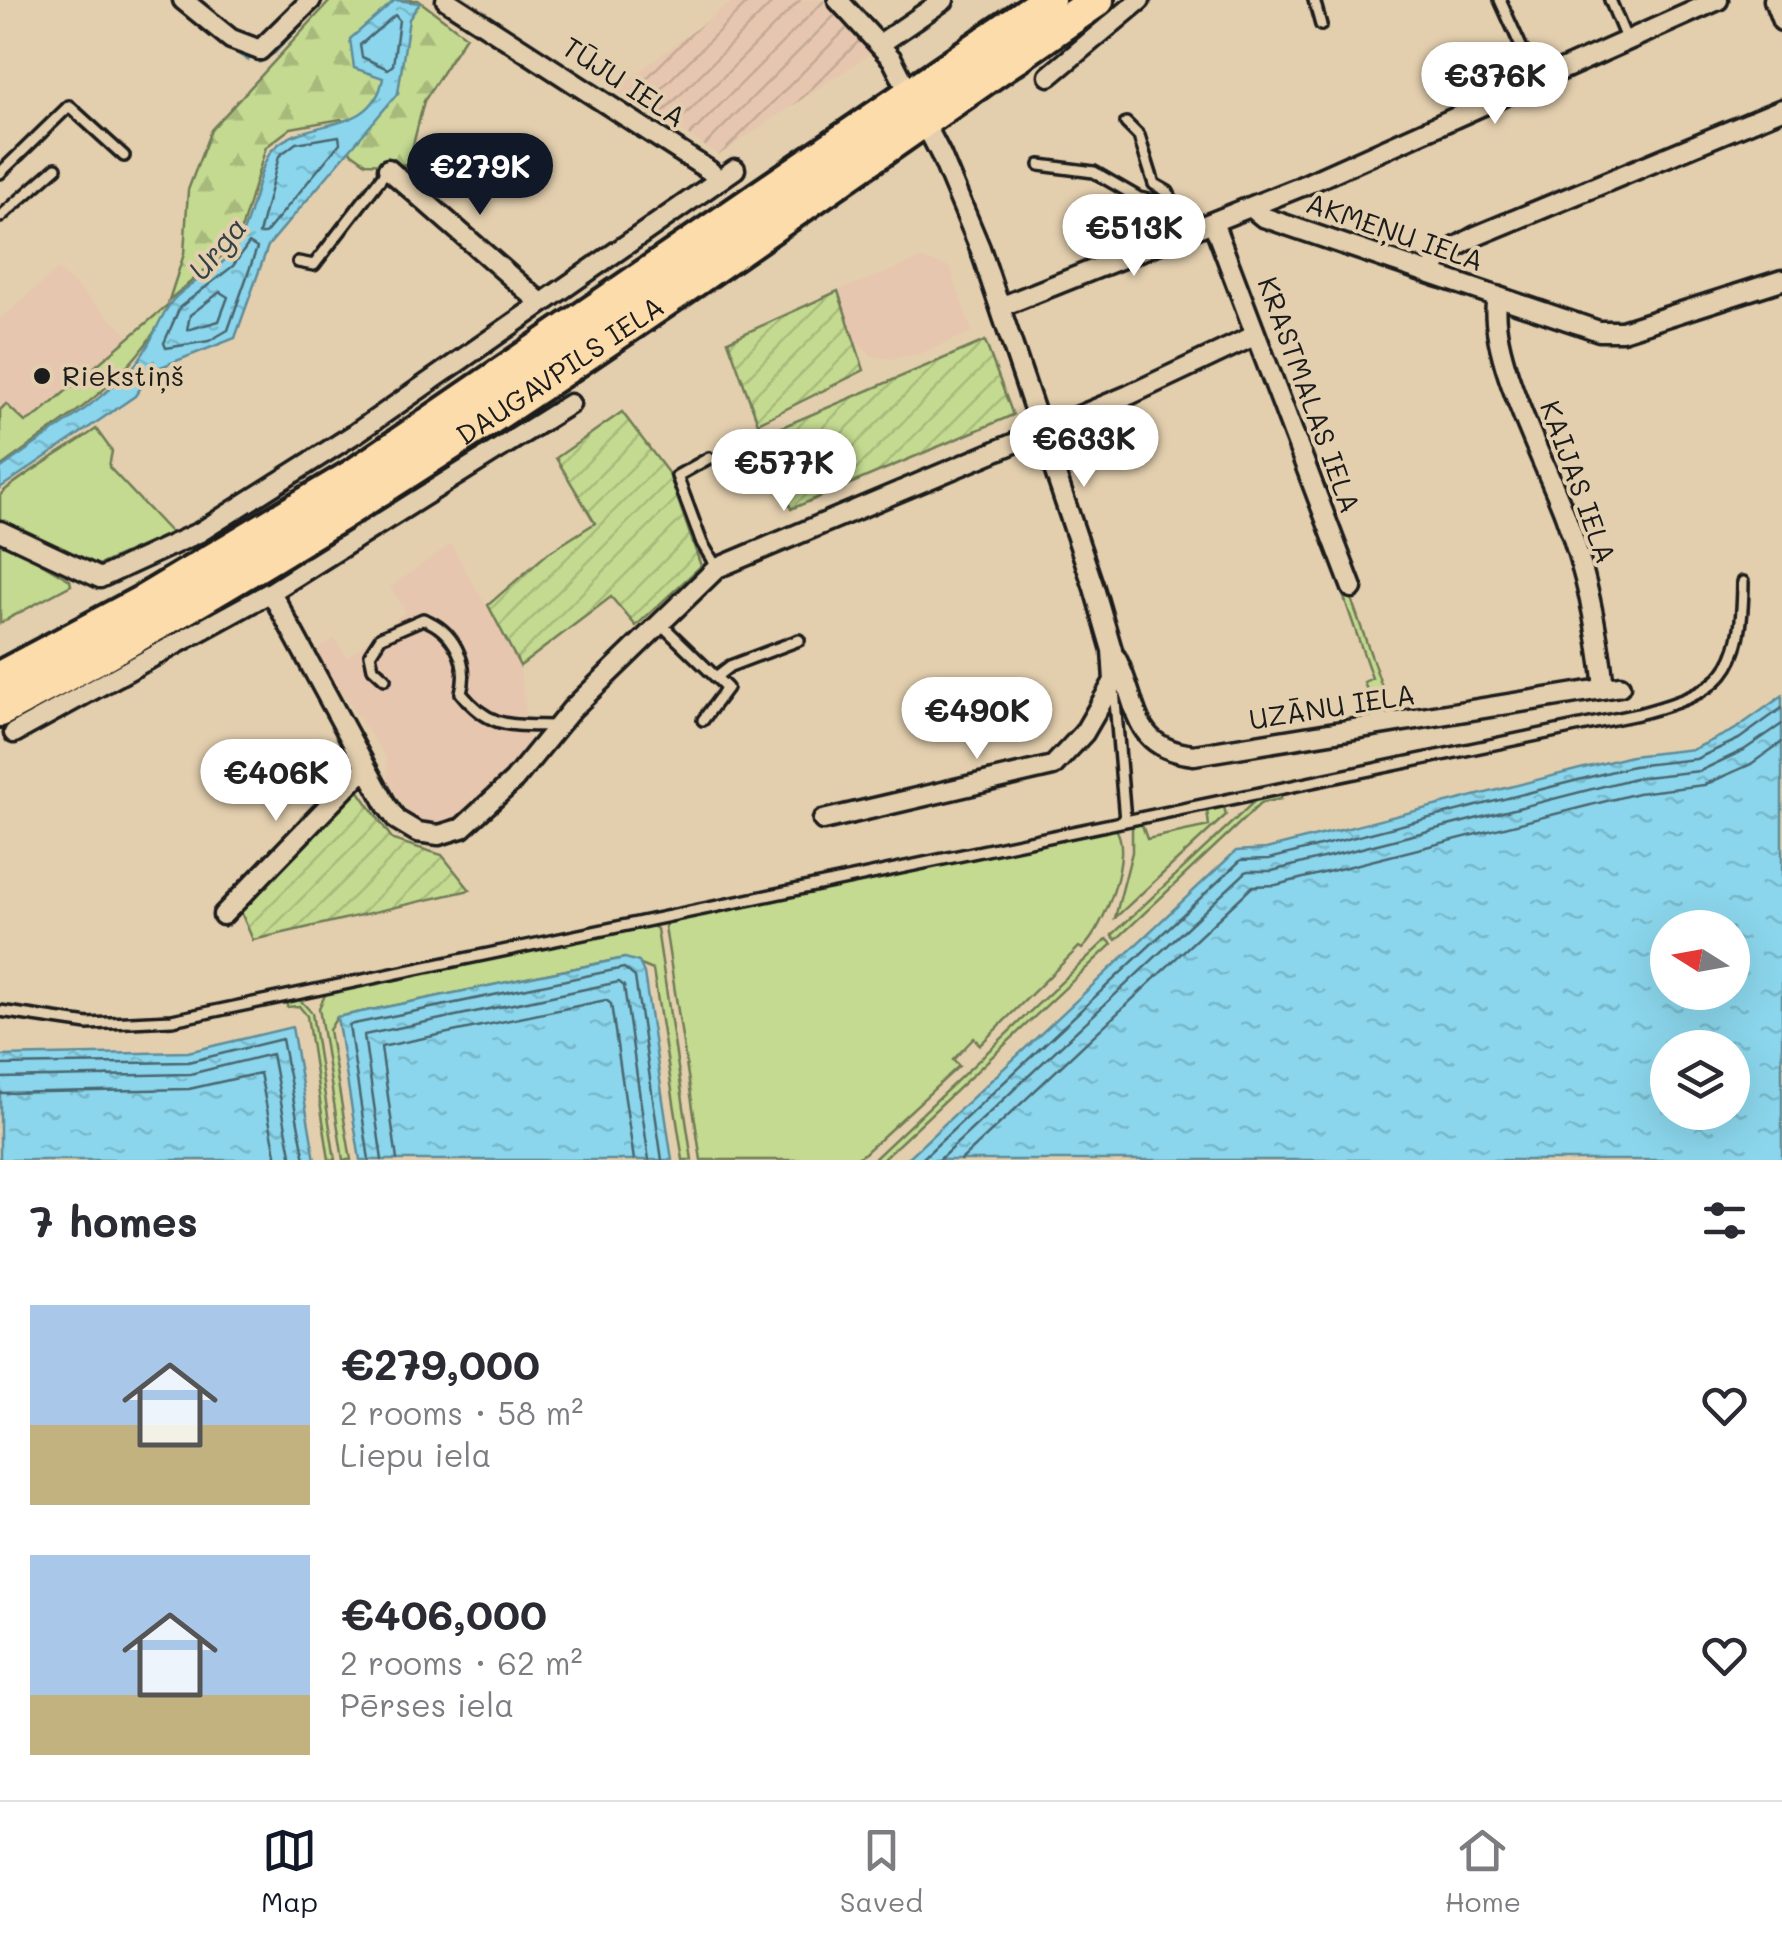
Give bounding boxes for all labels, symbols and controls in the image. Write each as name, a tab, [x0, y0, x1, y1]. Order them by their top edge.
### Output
street label: TŪJU IELA	[556, 28, 693, 134]
pin: €376K	[1425, 42, 1565, 127]
text: €376K	[1443, 53, 1547, 95]
pin: €279K	[410, 133, 550, 218]
text: €279K	[429, 144, 531, 186]
street label: AKMEŅU IELA	[1301, 184, 1489, 279]
pin: €513K	[1064, 194, 1204, 279]
text: €513K	[1084, 205, 1184, 247]
water label: Urga	[178, 208, 255, 288]
street label: KRASTMALAS IELA	[1251, 272, 1369, 518]
street label: DAUGAVPILS IELA	[449, 287, 670, 452]
place label: Riekstiņš	[62, 357, 184, 394]
marker: Riekstiņš	[31, 365, 53, 387]
street label: KAIJAS IELA	[1533, 395, 1625, 568]
pin: €633K	[1014, 405, 1154, 490]
text: €633K	[1032, 416, 1136, 458]
pin: €577K	[714, 429, 854, 514]
text: €577K	[733, 440, 835, 482]
street label: UZĀNU IELA	[1246, 675, 1417, 737]
pin: €490K	[907, 677, 1047, 762]
text: €490K	[923, 688, 1031, 730]
pin: €406K	[206, 739, 346, 824]
text: €406K	[222, 750, 330, 792]
north arrow	[1650, 910, 1750, 1010]
map controls	[1650, 910, 1750, 1130]
button: layers	[1650, 1030, 1750, 1130]
text: 7 homes	[30, 1193, 198, 1248]
icon: filters	[1697, 1193, 1752, 1248]
text: €279,000	[340, 1336, 540, 1391]
icon: home	[110, 1345, 230, 1465]
icon: heart	[1697, 1378, 1752, 1433]
text: 2 rooms · 58 m²	[340, 1391, 583, 1433]
text: Liepu iela	[340, 1433, 492, 1475]
text: €406,000	[340, 1586, 547, 1641]
icon: home	[110, 1595, 230, 1715]
icon: heart	[1697, 1628, 1752, 1683]
text: 2 rooms · 62 m²	[340, 1641, 583, 1683]
text: Pērses iela	[340, 1683, 514, 1725]
tab: Map	[261, 1823, 318, 1919]
tab: Saved	[840, 1823, 923, 1919]
tab: Home	[1445, 1823, 1521, 1919]

